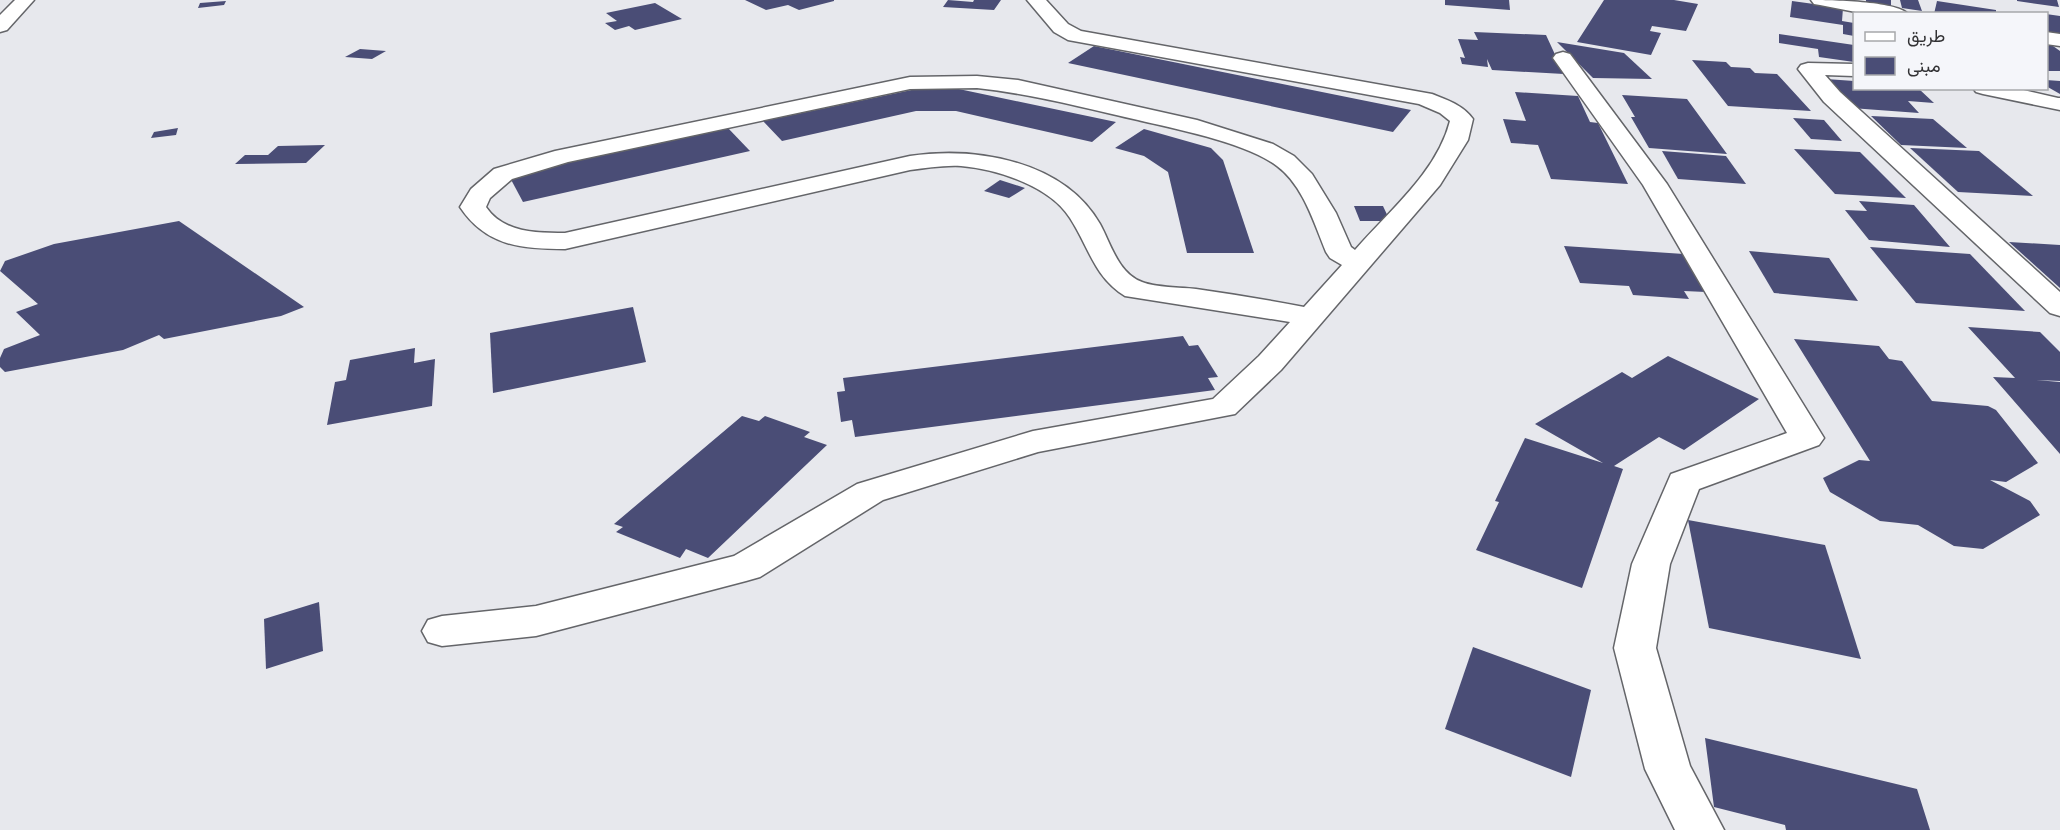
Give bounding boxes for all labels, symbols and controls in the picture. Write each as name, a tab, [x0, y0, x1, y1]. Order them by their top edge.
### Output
legend	[1853, 12, 2048, 90]
text: طريق	[1907, 25, 1945, 47]
text: مبنى	[1907, 55, 1941, 77]

